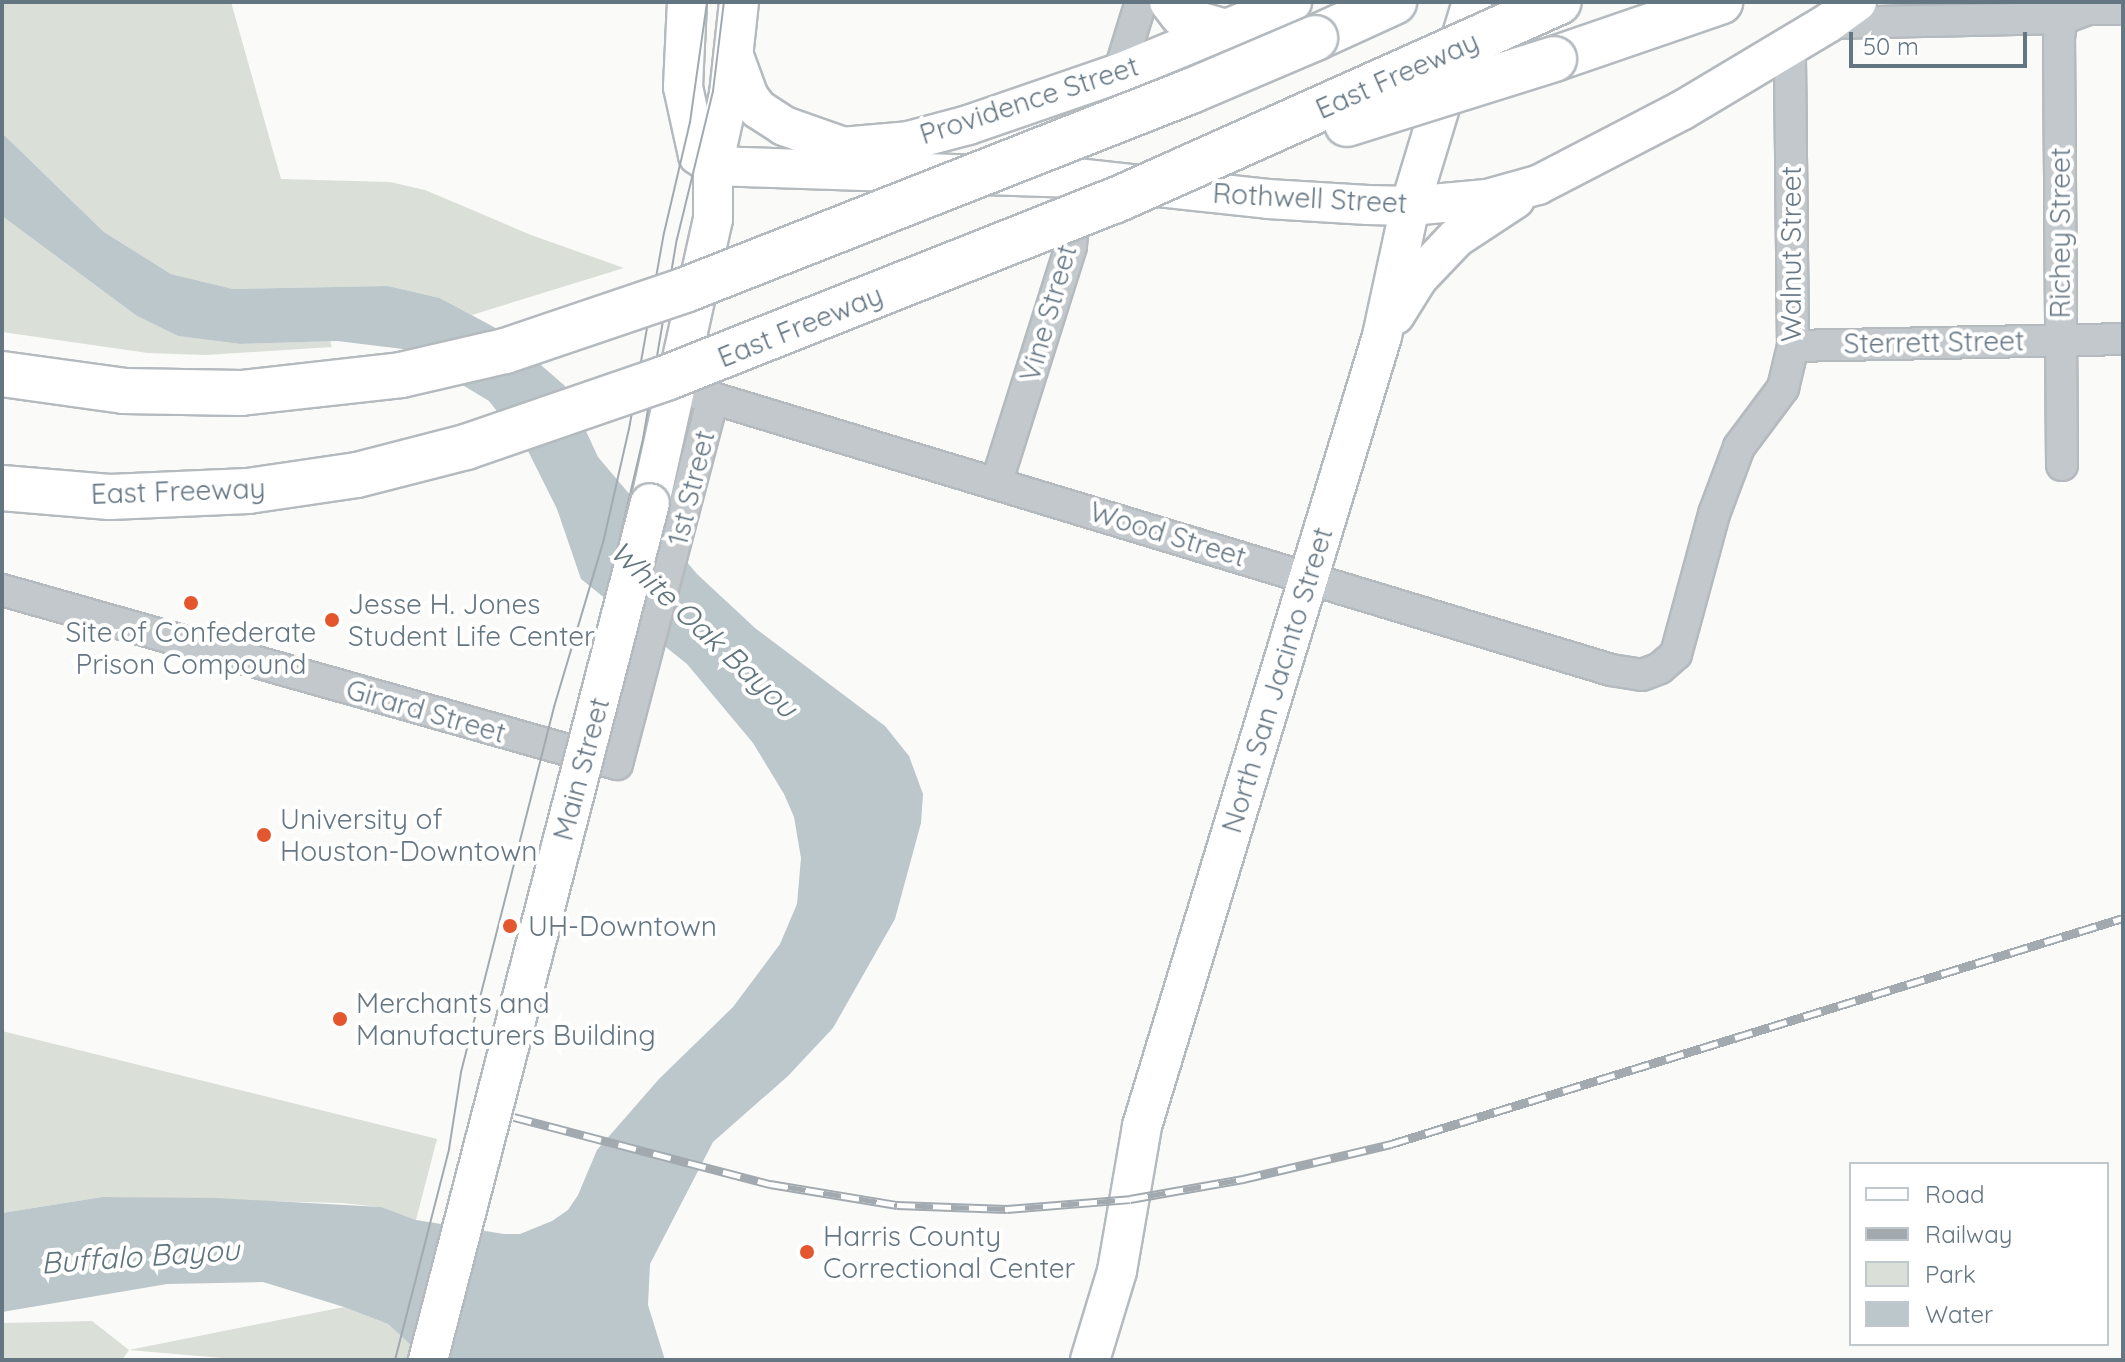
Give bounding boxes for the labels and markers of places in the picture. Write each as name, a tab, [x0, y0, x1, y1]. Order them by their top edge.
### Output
place label: Jesse H. Jones Student Life Center	[348, 587, 595, 653]
marker: Site of Confederate Prison Compound	[182, 594, 200, 612]
marker: Jesse H. Jones Student Life Center	[323, 611, 341, 629]
place label: Site of Confederate Prison Compound	[66, 615, 316, 681]
place label: University of Houston-Downtown	[280, 802, 538, 868]
marker: University of Houston-Downtown	[255, 826, 273, 844]
place label: UH-Downtown	[528, 909, 717, 943]
marker: UH-Downtown	[499, 915, 521, 937]
place label: Merchants and Manufacturers Building	[356, 986, 656, 1052]
marker: Merchants and Manufacturers Building	[331, 1010, 349, 1028]
place label: Harris County Correctional Center	[823, 1219, 1075, 1285]
marker: Harris County Correctional Center	[798, 1243, 816, 1261]

